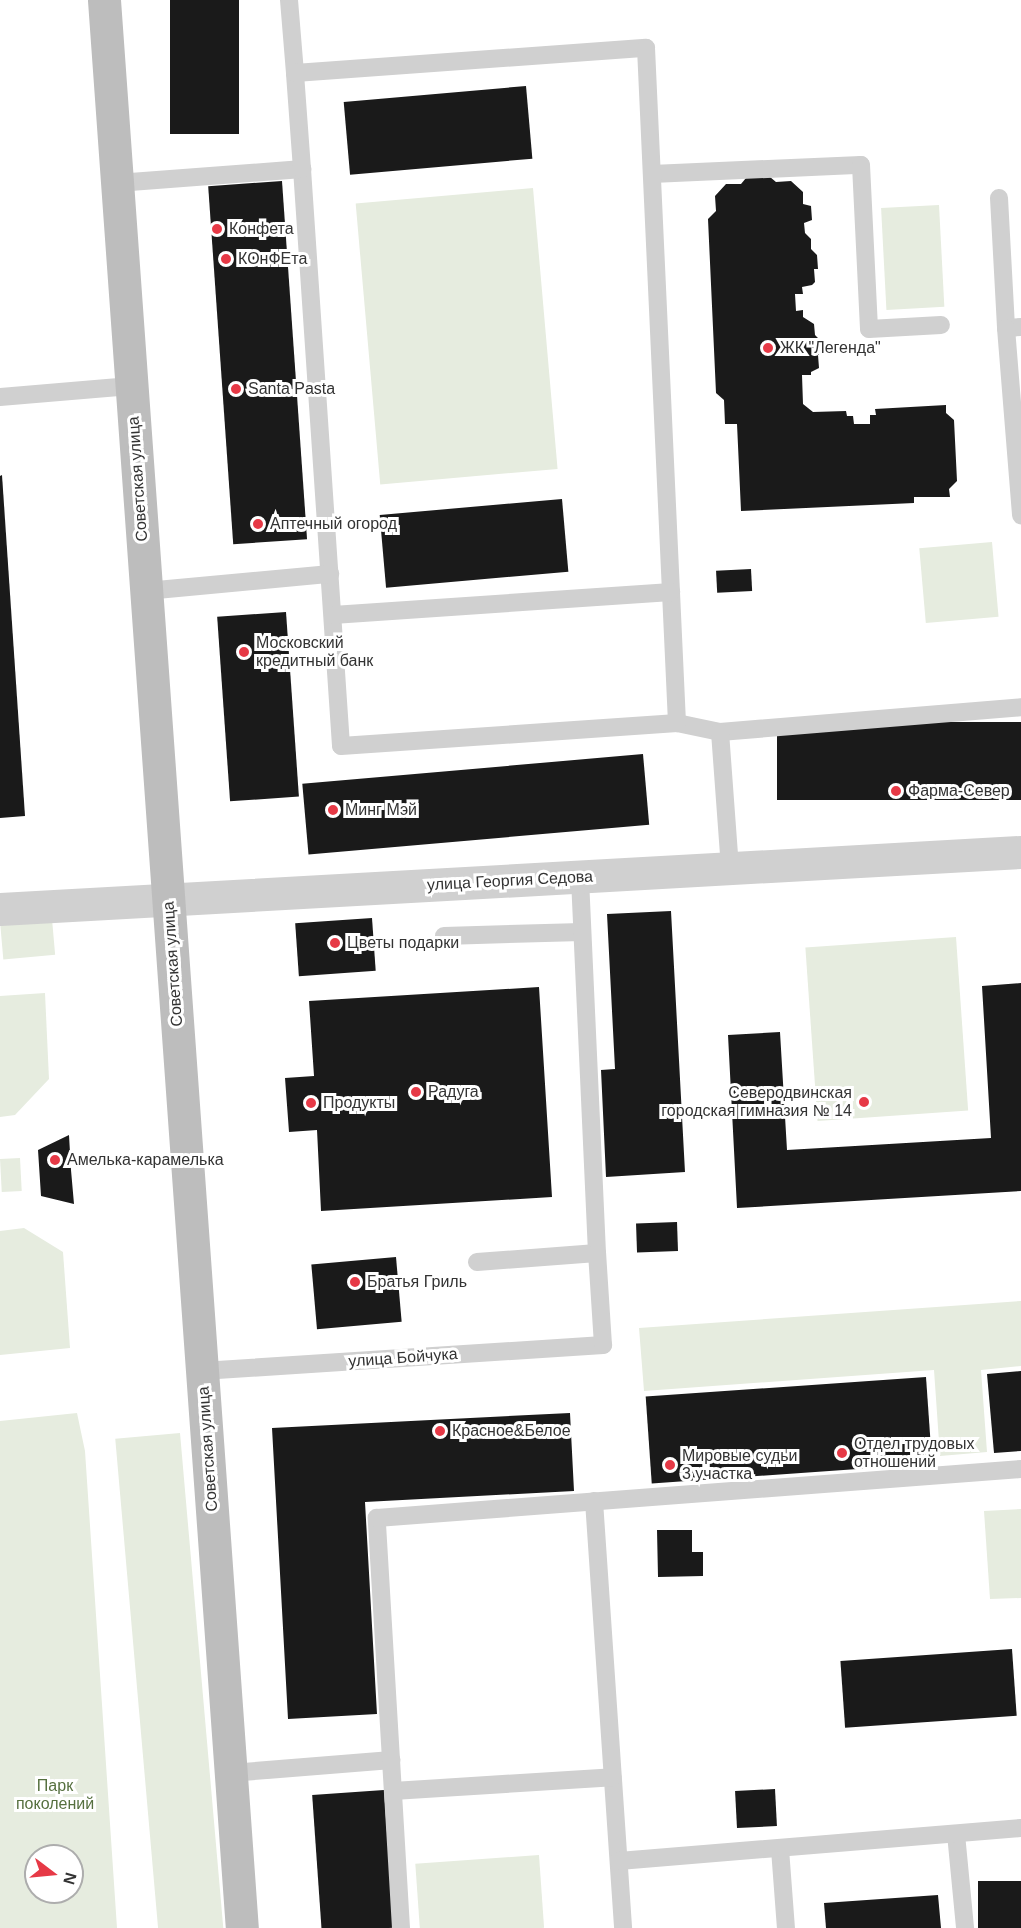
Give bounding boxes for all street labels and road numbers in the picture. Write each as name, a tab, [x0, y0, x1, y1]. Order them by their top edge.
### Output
street label: Советская улица	[124, 416, 152, 542]
street label: улица Георгия Седова	[427, 867, 593, 895]
street label: Советская улица	[159, 901, 187, 1027]
street label: улица Бойчука	[348, 1345, 458, 1371]
street label: Советская улица	[194, 1386, 222, 1512]

